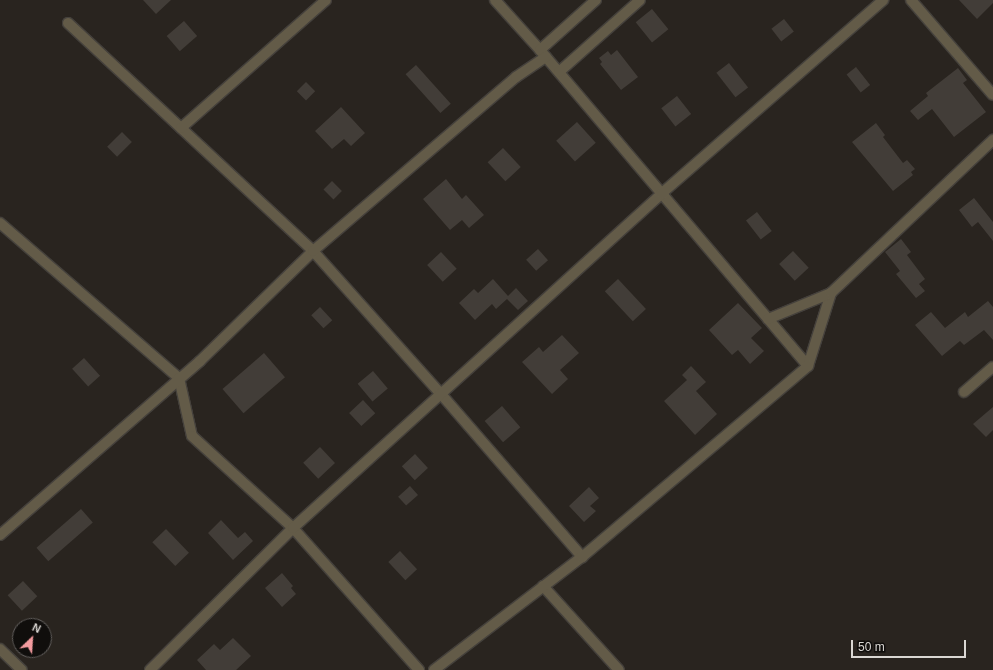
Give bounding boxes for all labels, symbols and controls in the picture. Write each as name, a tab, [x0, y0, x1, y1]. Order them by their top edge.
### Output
north arrow	[12, 618, 52, 658]
text: N	[31, 621, 43, 635]
scale bar	[853, 632, 968, 658]
text: 50 m	[858, 640, 885, 654]

